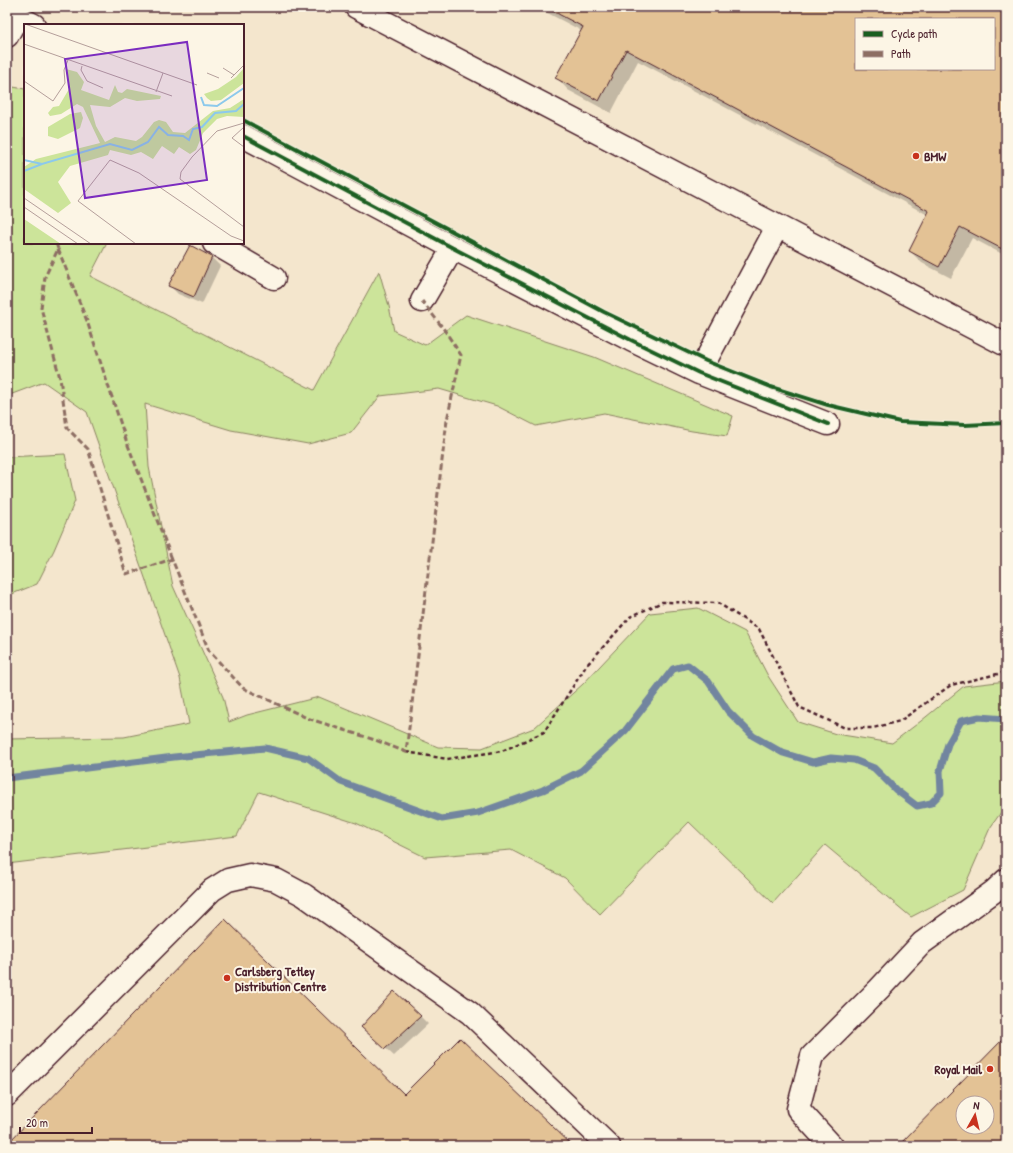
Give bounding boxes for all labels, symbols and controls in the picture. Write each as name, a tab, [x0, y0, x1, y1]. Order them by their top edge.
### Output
legend	[855, 18, 995, 70]
inset map	[24, 24, 244, 244]
text: Cycle path	[891, 25, 937, 42]
text: Path	[891, 45, 911, 62]
place label: BMW	[924, 147, 947, 165]
marker: BMW	[911, 151, 921, 161]
place label: Carlsberg Tetley Distribution Centre	[235, 962, 327, 995]
marker: Carlsberg Tetley Distribution Centre	[222, 973, 232, 983]
place label: Royal Mail	[935, 1060, 983, 1079]
marker: Royal Mail	[985, 1064, 995, 1074]
north arrow	[955, 1095, 995, 1135]
text: N	[973, 1098, 980, 1112]
scale bar	[20, 1109, 92, 1135]
text: 20 m	[26, 1114, 48, 1131]

